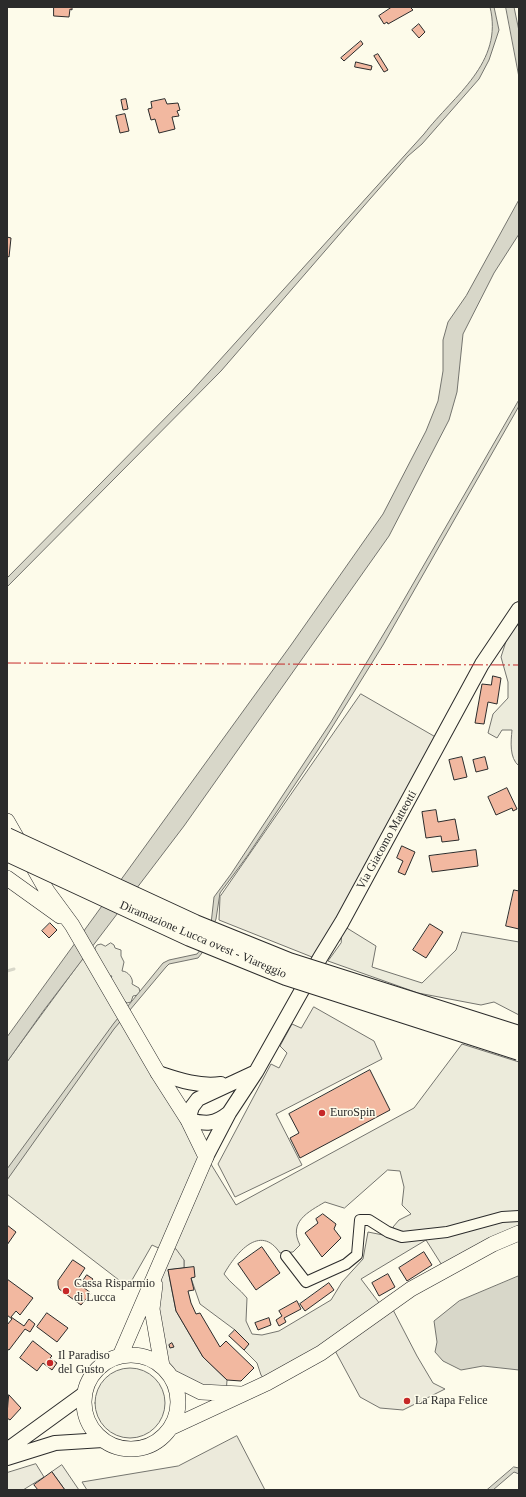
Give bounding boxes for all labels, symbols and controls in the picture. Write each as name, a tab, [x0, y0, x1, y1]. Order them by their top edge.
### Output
street label: Via Giacomo Matteotti	[354, 788, 420, 892]
street label: Diramazione Lucca ovest - Viareggio	[117, 898, 289, 982]
place label: EuroSpin	[330, 1106, 375, 1120]
marker: EuroSpin	[317, 1108, 327, 1118]
place label: Cassa Risparmio di Lucca	[74, 1277, 155, 1305]
marker: Cassa Risparmio di Lucca	[61, 1286, 71, 1296]
place label: Il Paradiso del Gusto	[58, 1349, 110, 1377]
marker: Il Paradiso del Gusto	[45, 1358, 55, 1368]
place label: La Rapa Felice	[415, 1394, 488, 1408]
marker: La Rapa Felice	[402, 1396, 412, 1406]

